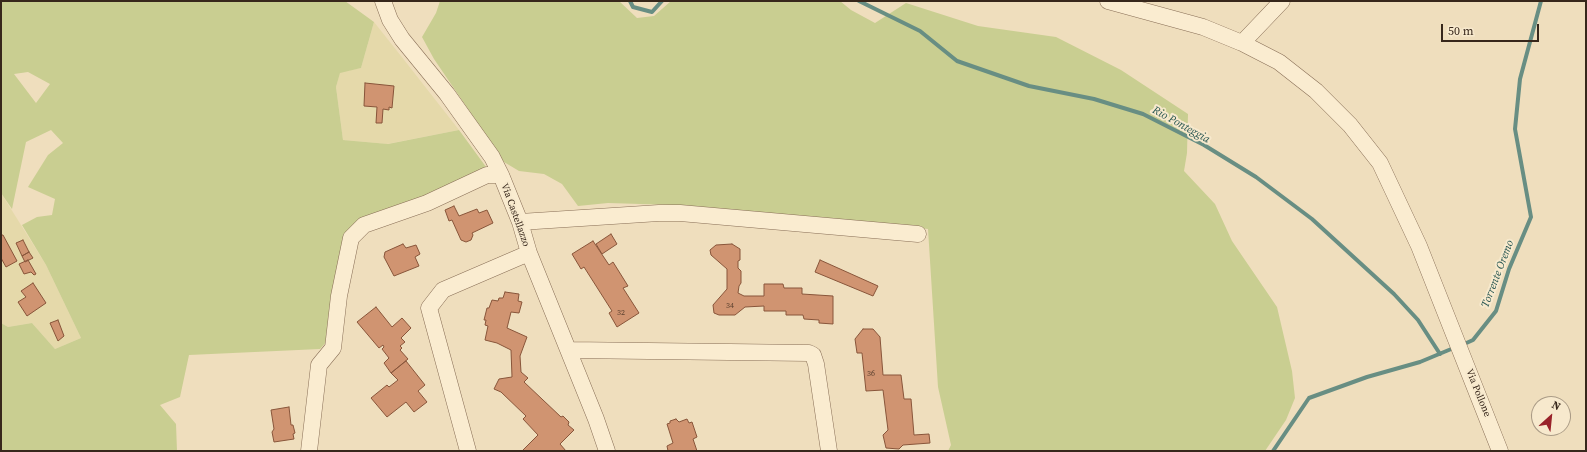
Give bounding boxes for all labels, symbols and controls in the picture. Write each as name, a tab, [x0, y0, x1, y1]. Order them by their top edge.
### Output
scale bar	[1443, 16, 1541, 42]
text: 50 m	[1448, 23, 1474, 39]
water label: Rio Ponteggia	[1150, 104, 1212, 146]
street label: Via Castellazzo	[498, 182, 532, 248]
water label: Torrente Oremo	[1479, 238, 1517, 310]
house number: 34	[726, 301, 734, 311]
house number: 32	[617, 308, 625, 318]
street label: Via Pollone	[1463, 367, 1493, 419]
house number: 36	[867, 369, 875, 379]
north arrow	[1531, 396, 1571, 436]
text: N	[1549, 397, 1563, 414]

